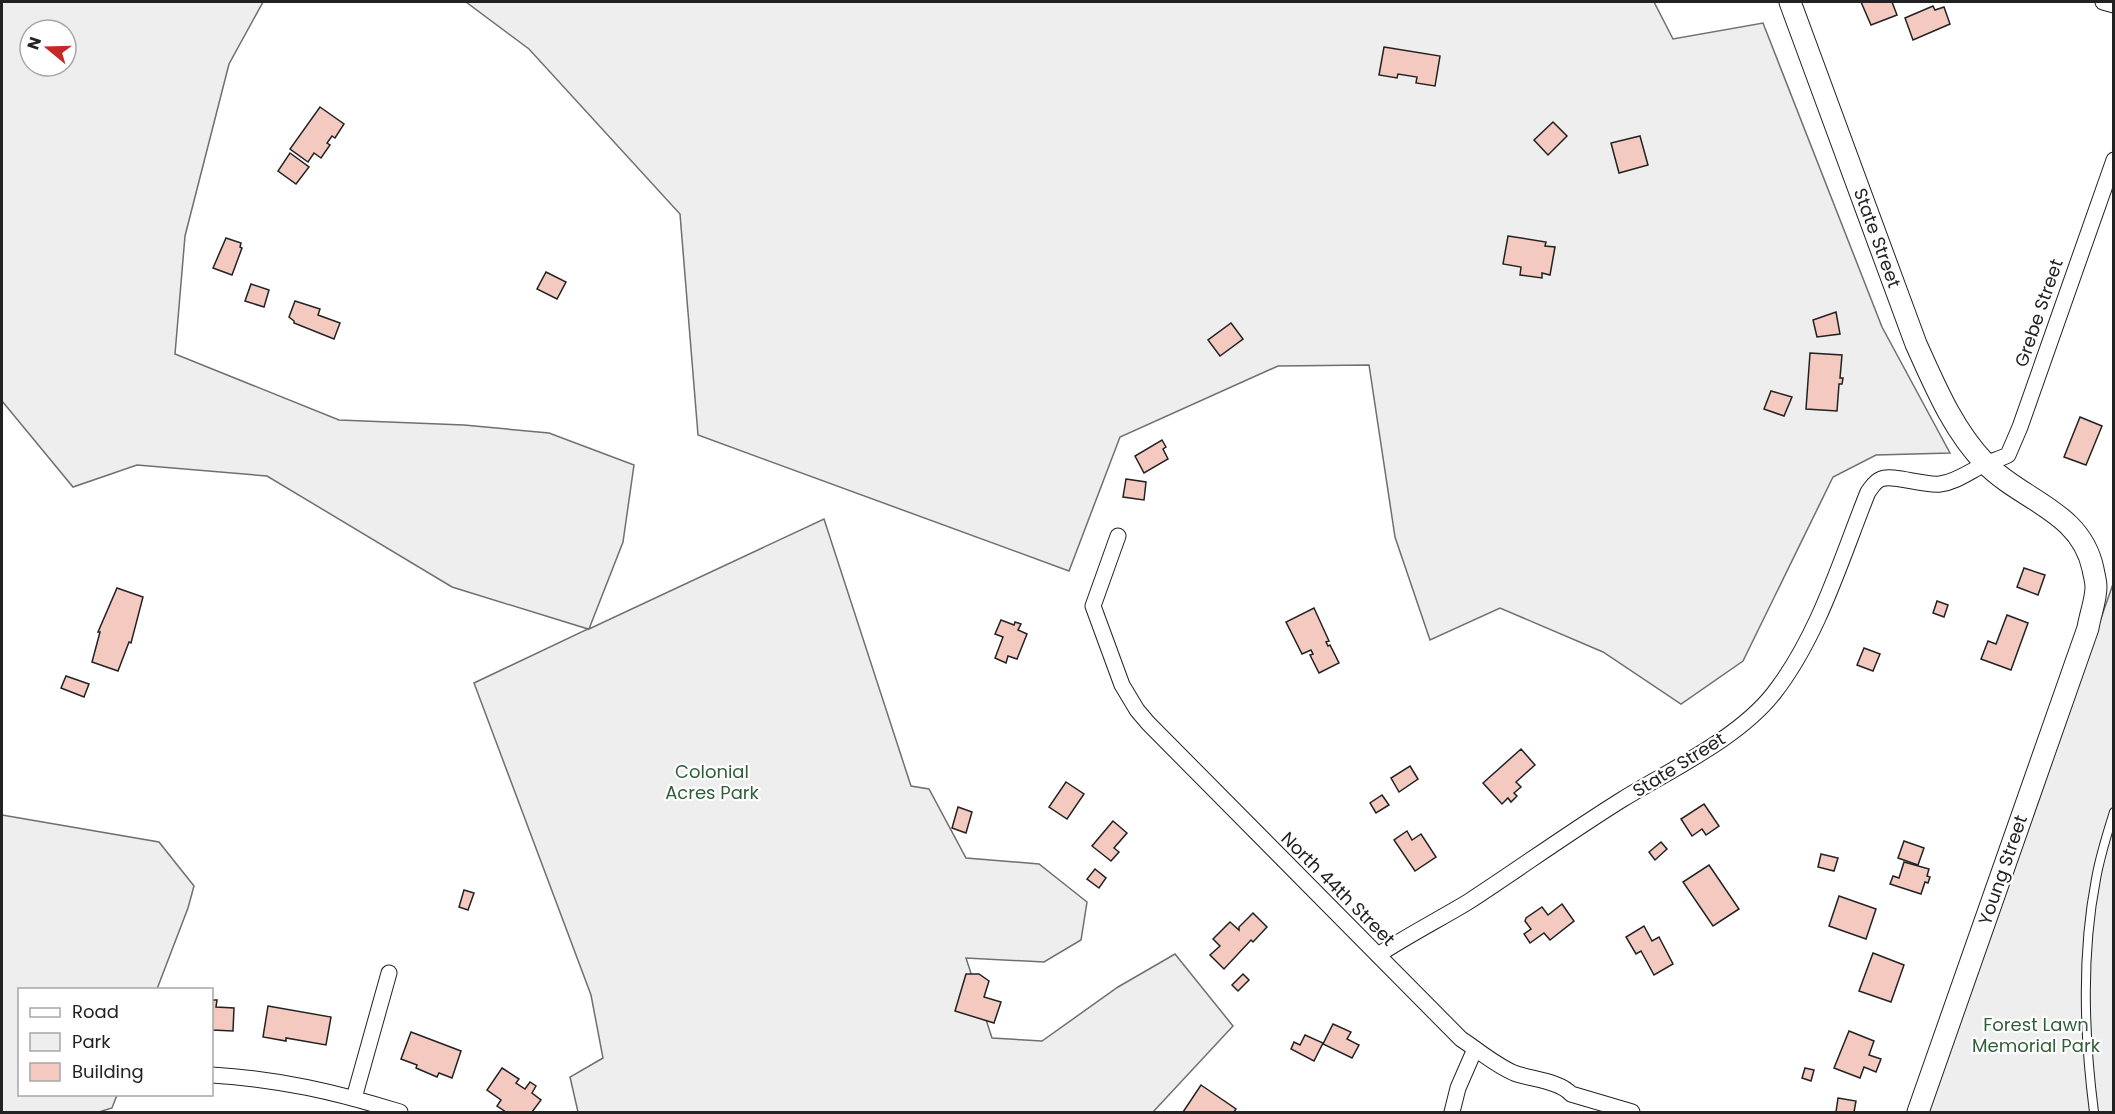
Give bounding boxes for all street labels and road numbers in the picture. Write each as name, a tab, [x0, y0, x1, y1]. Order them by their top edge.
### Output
street label: State Street	[1848, 184, 1907, 291]
street label: Grebe Street	[2008, 255, 2069, 370]
street label: State Street	[1628, 726, 1730, 803]
street label: Young Street	[1972, 812, 2033, 928]
street label: North 44th Street	[1276, 826, 1401, 951]

